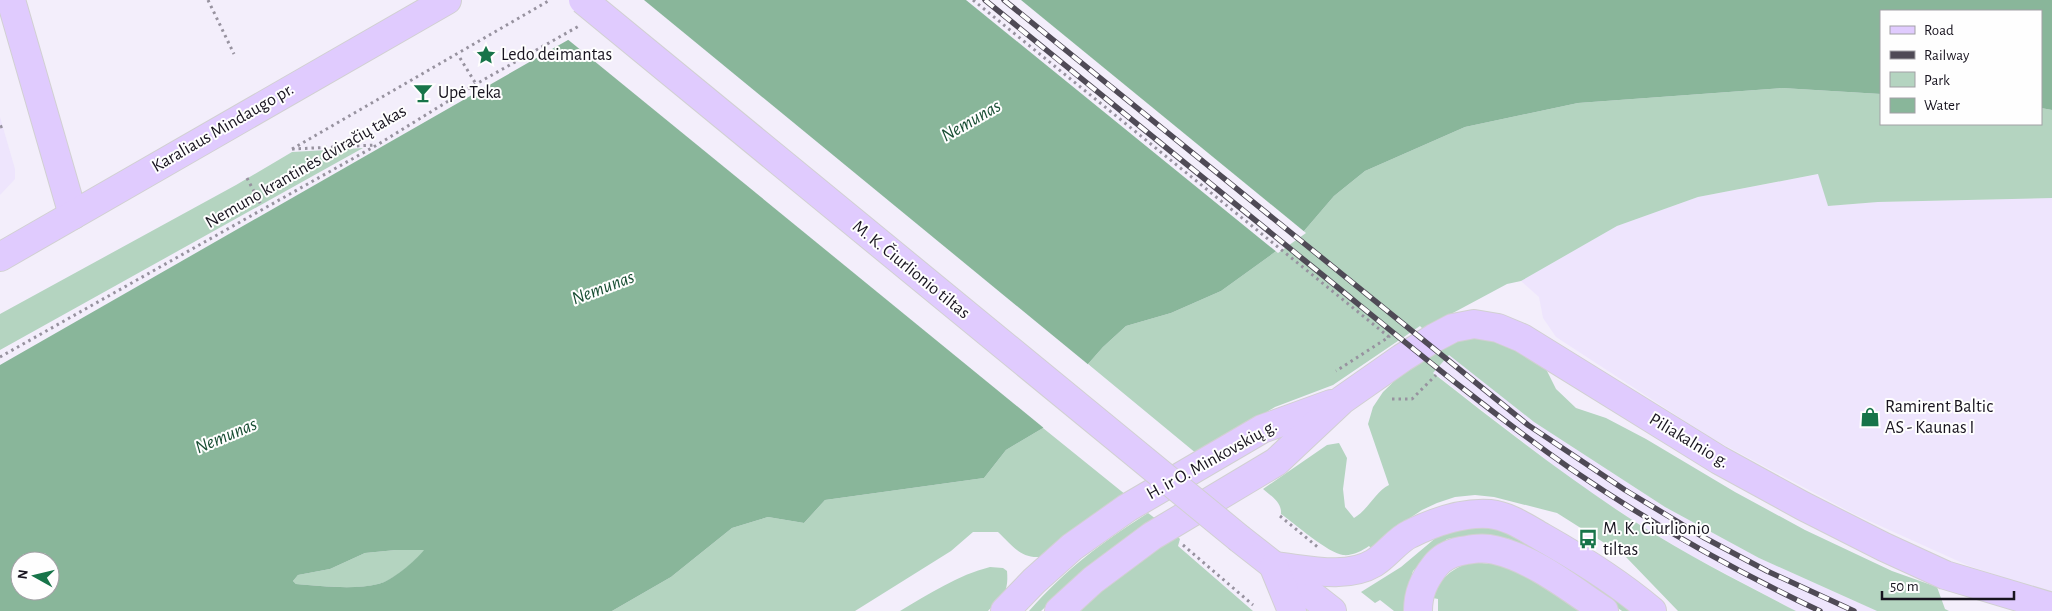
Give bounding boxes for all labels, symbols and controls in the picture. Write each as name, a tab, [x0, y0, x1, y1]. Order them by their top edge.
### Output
legend	[1880, 10, 2042, 125]
text: Road	[1924, 23, 1954, 38]
place icon: Ledo deimantas	[475, 44, 497, 66]
place label: Ledo deimantas	[501, 46, 612, 64]
text: Railway	[1924, 48, 1970, 63]
text: Park	[1924, 73, 1950, 88]
street label: Karaliaus Mindaugo pr.	[149, 80, 297, 176]
bar icon: Upė Teka	[412, 82, 434, 104]
place label: Upė Teka	[438, 84, 501, 102]
water label: Nemunas	[938, 97, 1004, 145]
text: Water	[1924, 98, 1960, 113]
street label: Nemuno krantinės dviračių takas	[202, 102, 410, 232]
street label: M. K. Čiurlionio tiltas	[849, 215, 975, 323]
water label: Nemunas	[569, 267, 637, 309]
place label: Ramirent Baltic AS - Kaunas I	[1885, 398, 1993, 437]
shop icon: Ramirent Baltic AS - Kaunas I	[1859, 406, 1881, 428]
street label: Piliakalnio g.	[1646, 410, 1732, 472]
water label: Nemunas	[192, 415, 260, 457]
street label: H. ir O. Minkovskių g.	[1144, 417, 1280, 503]
place label: M. K. Čiurlionio tiltas	[1603, 517, 1710, 559]
bus stop icon: M. K. Čiurlionio tiltas	[1577, 528, 1599, 550]
north arrow	[10, 551, 60, 601]
scale bar	[1882, 568, 2014, 600]
text: N	[16, 569, 31, 580]
text: 50 m	[1890, 579, 1919, 594]

